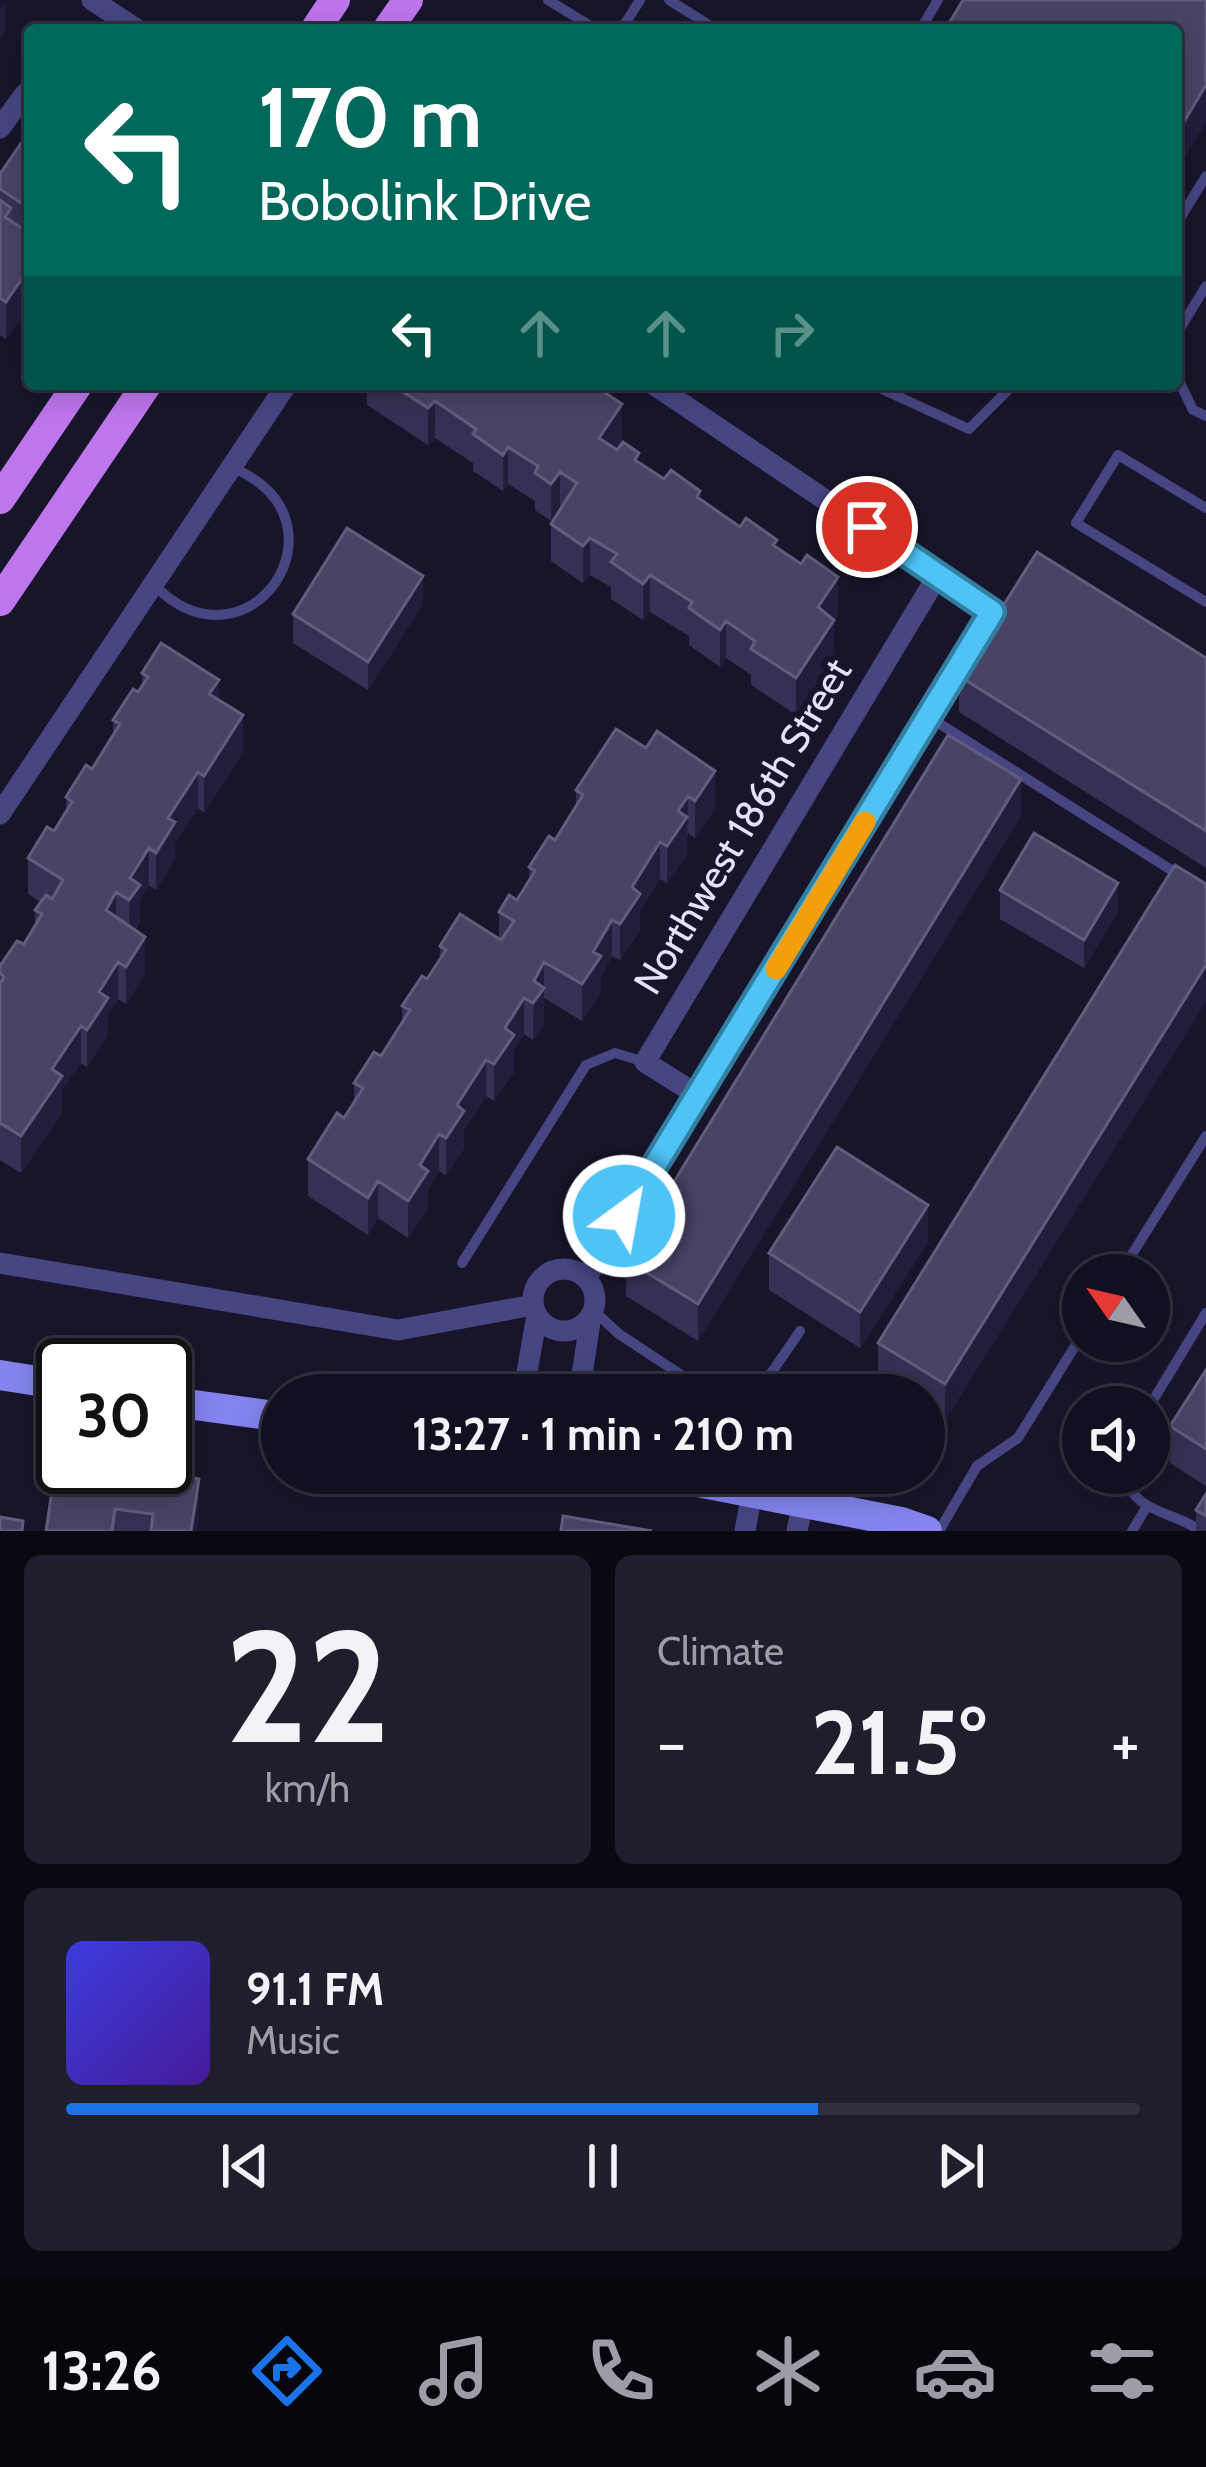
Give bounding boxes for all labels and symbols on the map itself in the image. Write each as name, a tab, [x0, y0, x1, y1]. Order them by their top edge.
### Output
pin	[816, 476, 918, 578]
street label: Northwest 186th Street	[623, 650, 861, 1002]
position arrow	[561, 1153, 687, 1279]
north arrow	[1062, 1254, 1170, 1362]
speed limit sign: 30	[36, 1338, 192, 1494]

